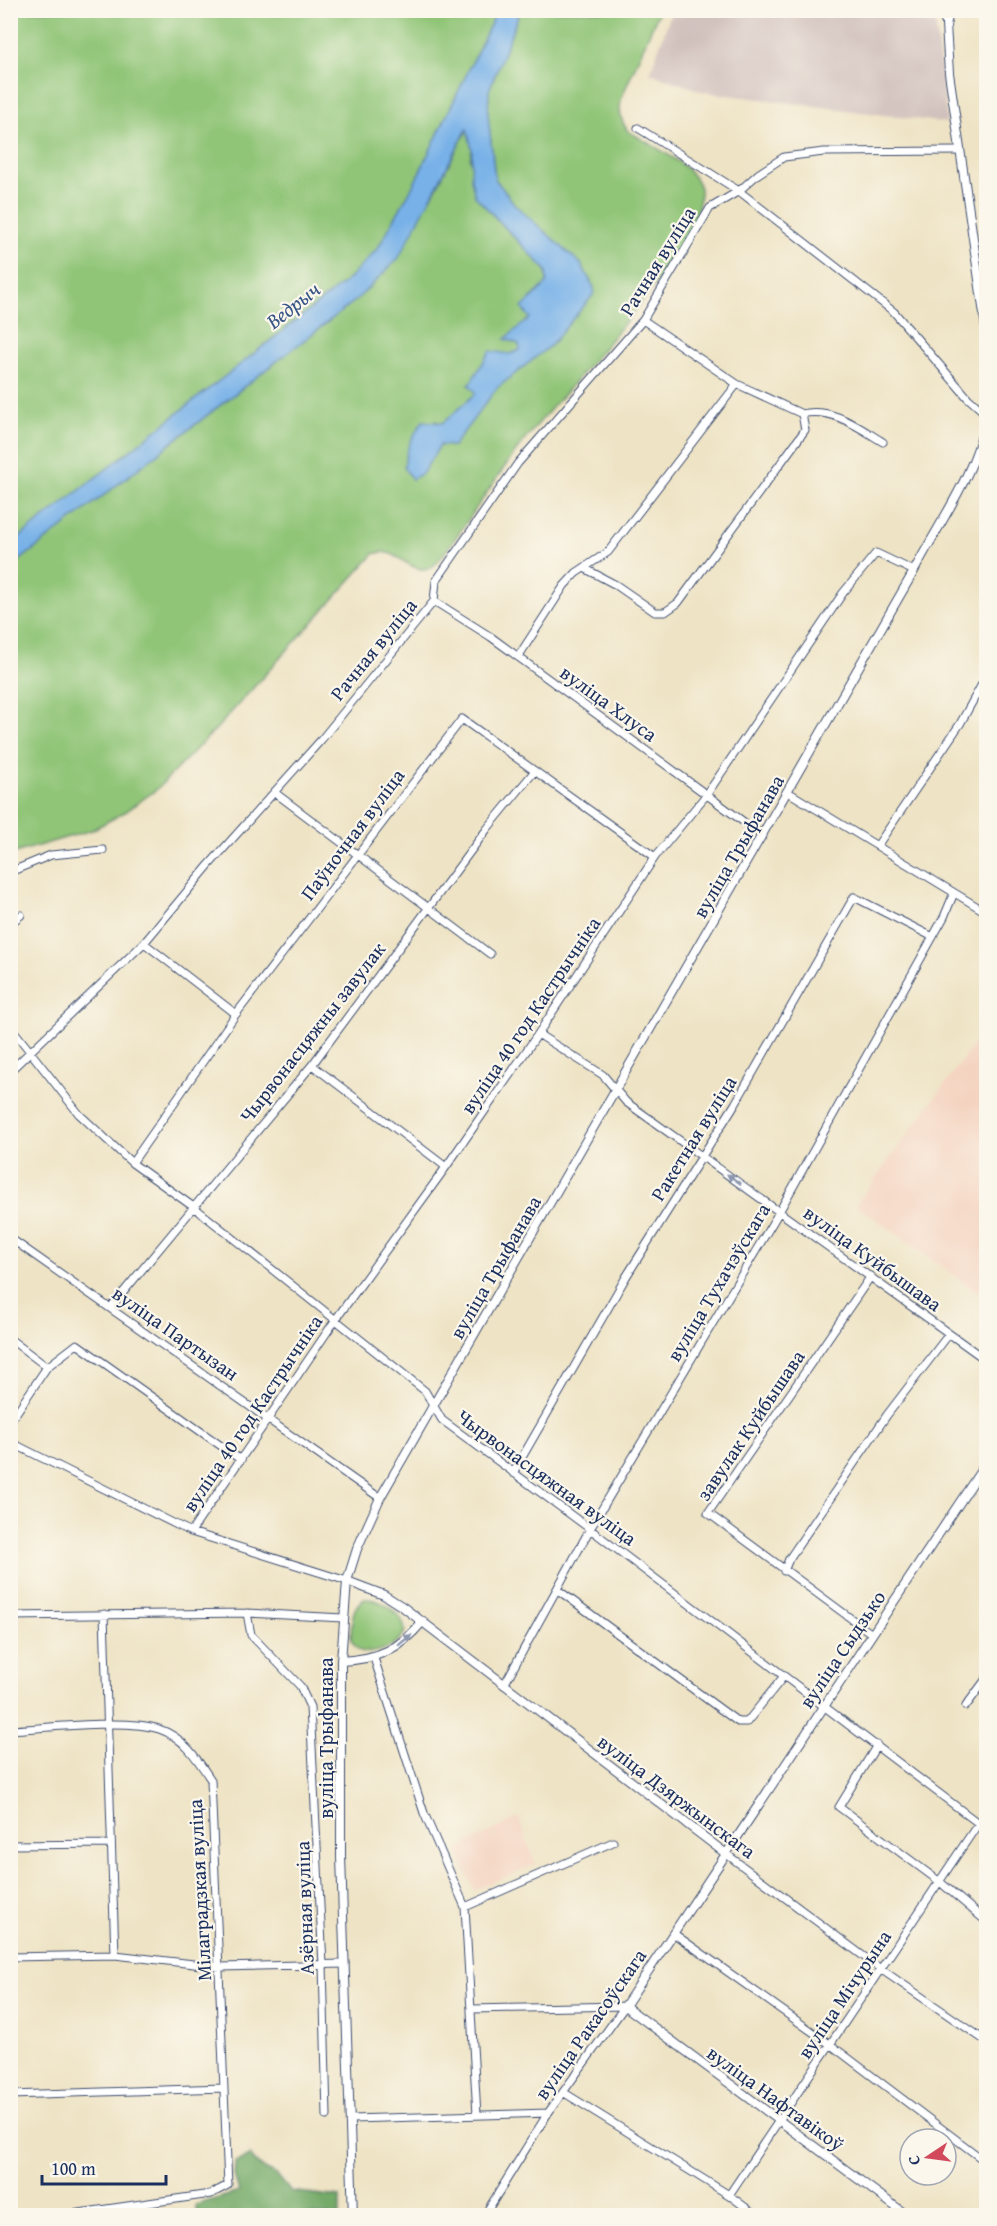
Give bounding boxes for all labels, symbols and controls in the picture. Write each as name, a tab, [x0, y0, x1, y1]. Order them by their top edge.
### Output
street label: Рачная вуліца	[612, 200, 702, 321]
water label: Ведрыч	[258, 274, 327, 337]
street label: Рачная вуліца	[323, 591, 424, 706]
street label: вуліца Хлуса	[554, 658, 664, 748]
street label: Паўночная вуліца	[293, 762, 411, 906]
street label: вуліца Трыфанава	[685, 769, 791, 923]
street label: вуліца 40 год Кастрычніка	[453, 910, 607, 1119]
street label: Чырвонасцяжны завулак	[232, 935, 392, 1129]
street label: Ракетная вуліца	[643, 1069, 743, 1206]
one-way arrow	[726, 1174, 742, 1185]
street label: вуліца Трыфанава	[442, 1190, 548, 1344]
street label: вуліца Тухачэўскага	[659, 1197, 777, 1367]
street label: вуліца Куйбышава	[798, 1198, 948, 1318]
street label: вуліца Партызан	[107, 1279, 245, 1388]
street label: вуліца 40 год Кастрычніка	[175, 1308, 329, 1517]
street label: завулак Куйбышава	[689, 1344, 812, 1506]
street label: Чырвонасцяжная вуліца	[451, 1402, 643, 1553]
street label: вуліца Сыдзько	[792, 1584, 892, 1714]
one-way arrow	[397, 1634, 412, 1646]
street label: вуліца Трыфанава	[311, 1657, 340, 1819]
street label: вуліца Дзяржынскага	[592, 1727, 763, 1865]
street label: Мілаградзкая вуліца	[180, 1798, 218, 1982]
street label: Азёрная вуліца	[287, 1840, 321, 1976]
street label: вуліца Мічурына	[790, 1923, 898, 2064]
street label: вуліца Ракасоўскага	[527, 1942, 653, 2105]
street label: вуліца Нафтавікоў	[701, 2038, 851, 2158]
north arrow	[898, 2127, 958, 2187]
scale bar	[42, 2148, 166, 2186]
text: С	[901, 2153, 926, 2167]
text: 100 m	[51, 2155, 96, 2182]

